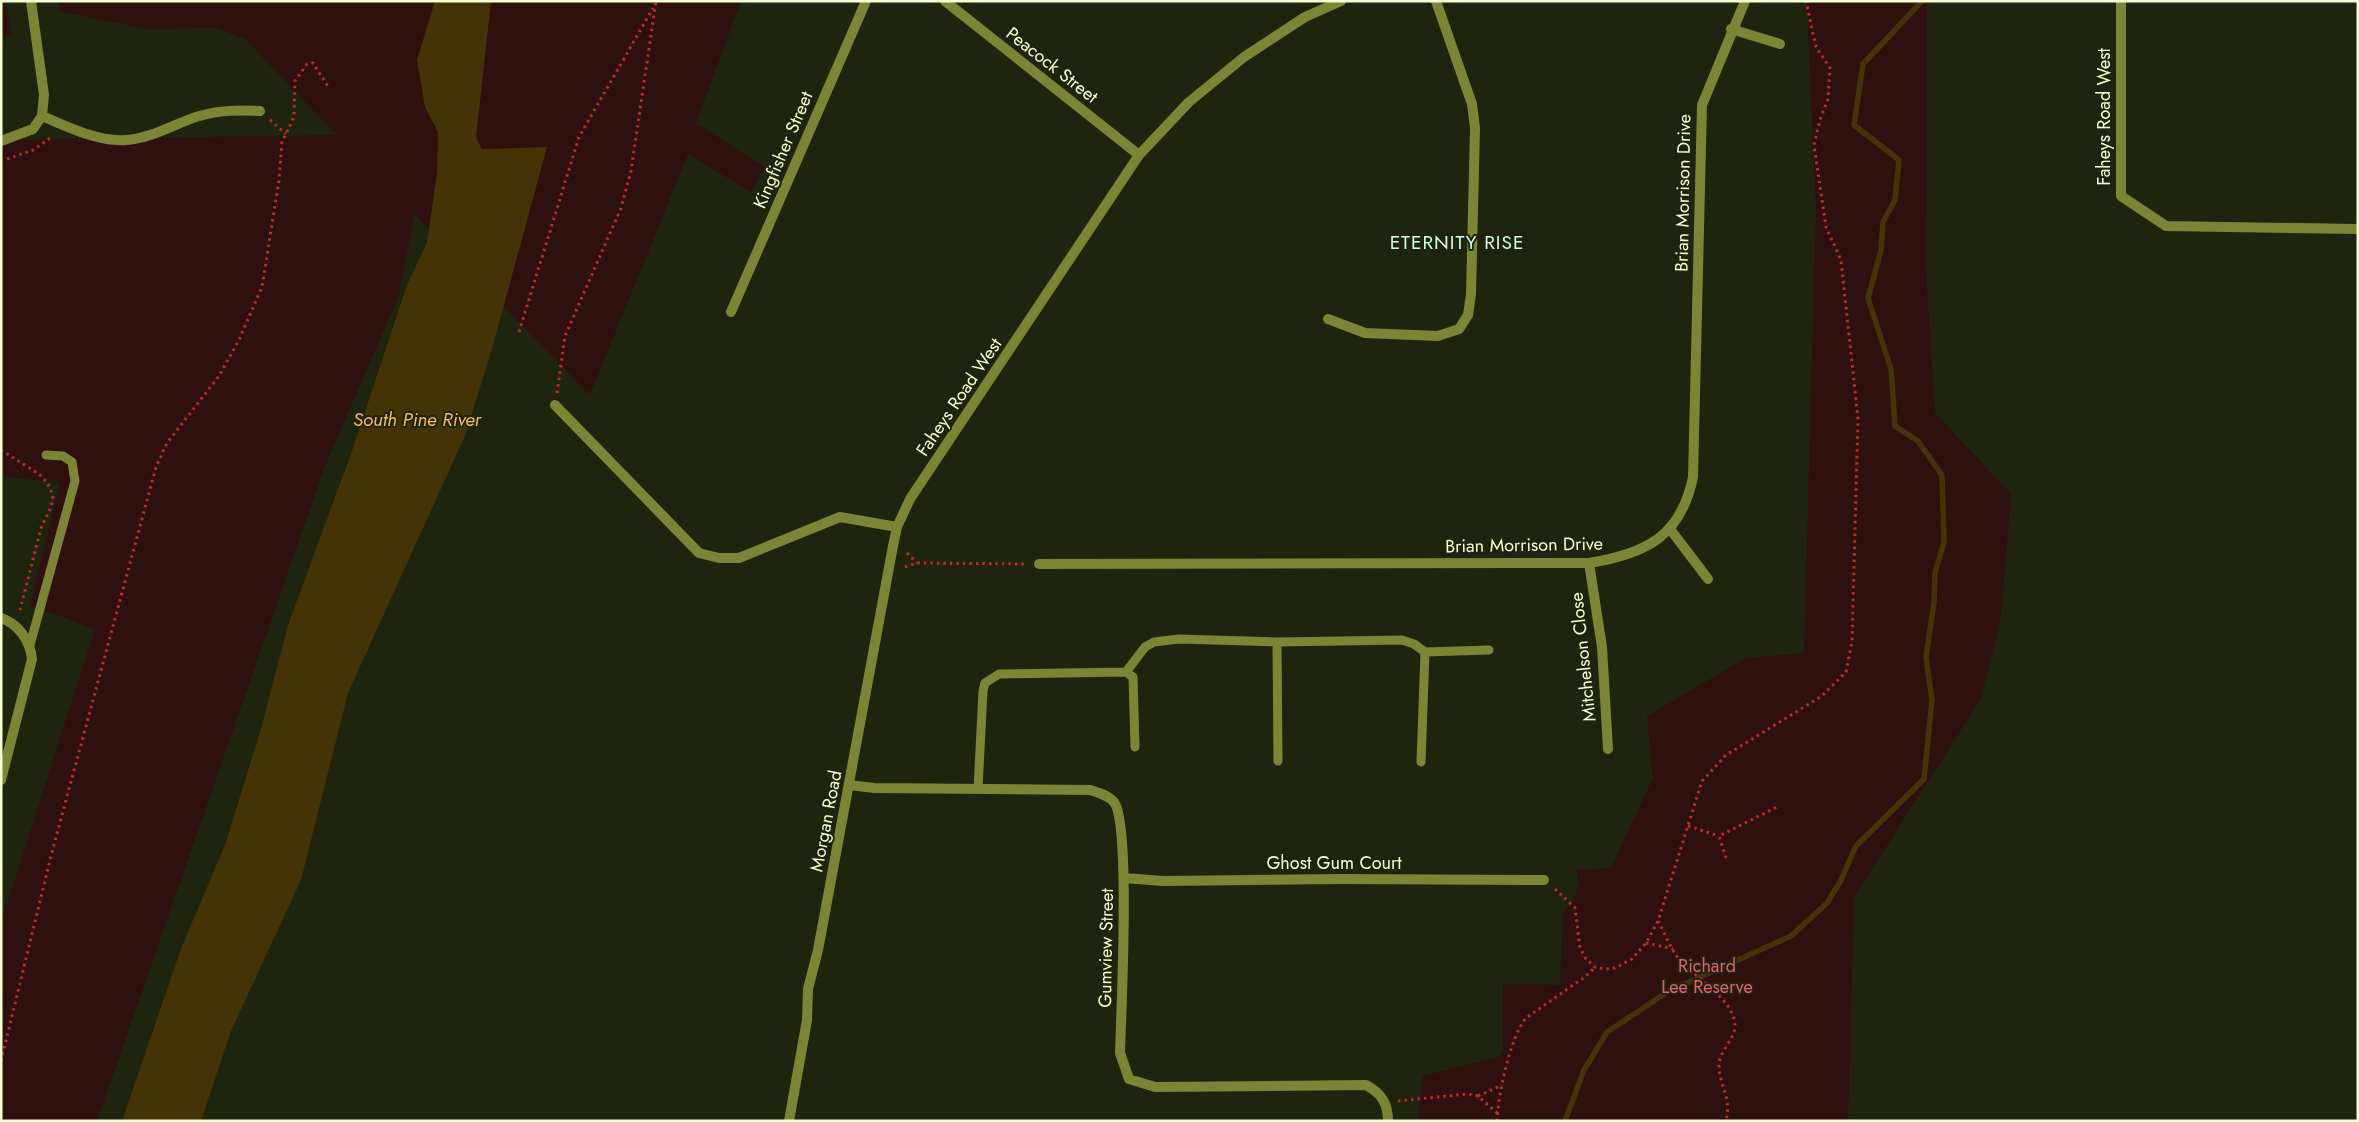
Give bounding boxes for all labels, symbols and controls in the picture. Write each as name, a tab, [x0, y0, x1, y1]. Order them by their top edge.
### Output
street label: Peacock Street	[1000, 21, 1104, 110]
street label: Faheys Road West	[2091, 48, 2117, 186]
street label: Kingfisher Street	[747, 87, 820, 213]
street label: Brian Morrison Drive	[1669, 114, 1697, 272]
district label: ETERNITY RISE	[1390, 229, 1524, 256]
street label: Faheys Road West	[910, 332, 1009, 461]
water label: South Pine River	[353, 406, 483, 433]
street label: Brian Morrison Drive	[1445, 531, 1603, 559]
street label: Mitchelson Close	[1563, 591, 1603, 723]
street label: Morgan Road	[803, 768, 849, 874]
street label: Ghost Gum Court	[1266, 850, 1402, 876]
street label: Gumview Street	[1092, 887, 1120, 1008]
park label: Richard Lee Reserve	[1661, 953, 1753, 1000]

